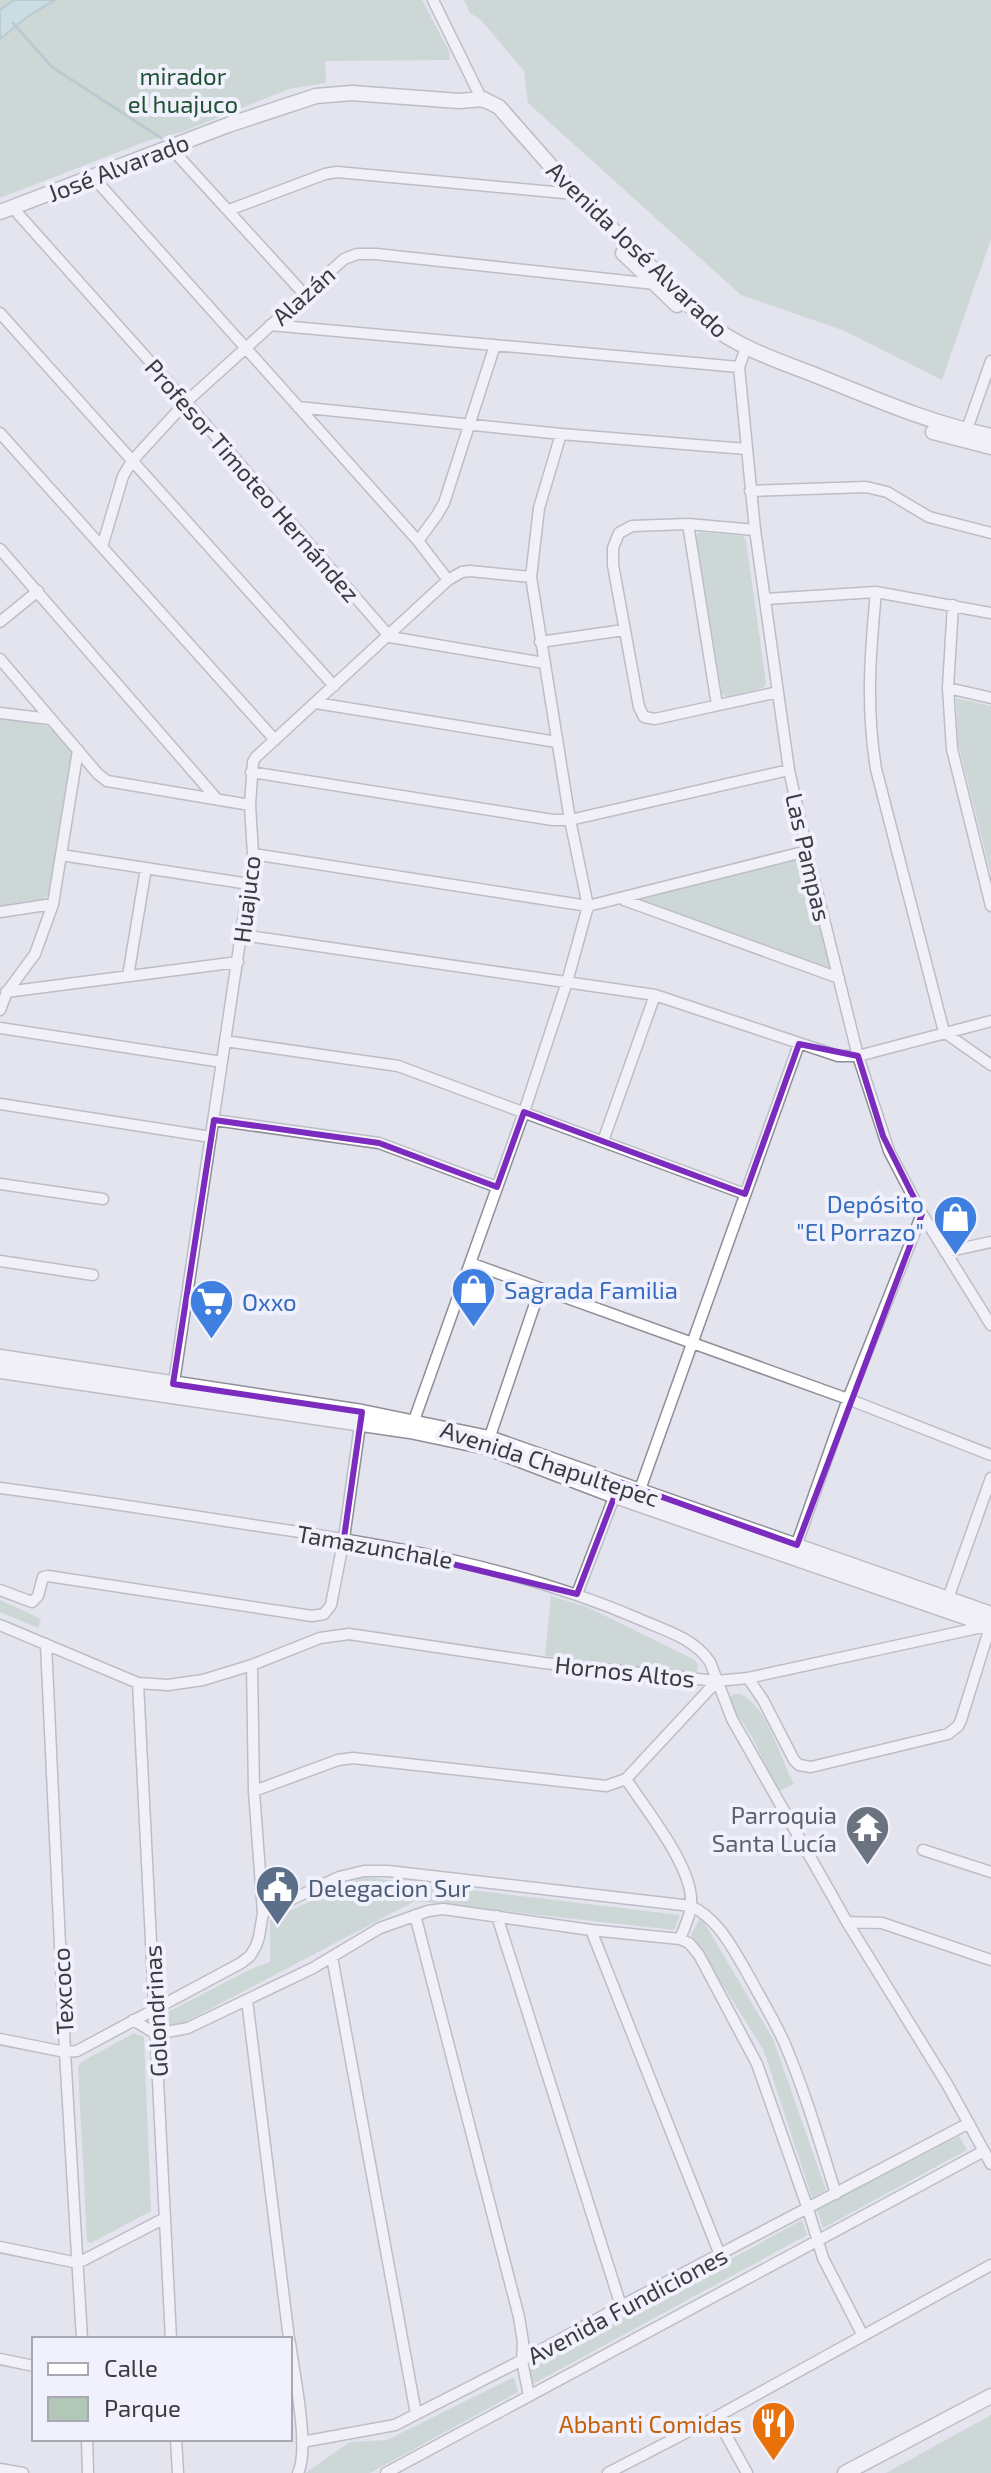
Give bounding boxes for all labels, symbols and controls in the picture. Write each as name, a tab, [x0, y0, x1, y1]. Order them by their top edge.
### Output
park label: mirador el huajuco	[128, 61, 238, 118]
street label: José Alvarado	[43, 127, 193, 207]
street label: Avenida José Alvarado	[541, 155, 735, 343]
street label: Alazán	[266, 259, 340, 331]
street label: Profesor Timoteo Hernández	[139, 352, 367, 608]
street label: Las Pampas	[780, 790, 838, 924]
street label: Huajuco	[226, 854, 266, 944]
place label: Depósito "El Porrazo"	[796, 1189, 924, 1246]
shop icon: Depósito "El Porrazo"	[931, 1193, 979, 1256]
shop icon: Sagrada Familia	[449, 1265, 497, 1328]
place label: Sagrada Familia	[504, 1275, 678, 1304]
supermarket icon: Oxxo	[187, 1277, 235, 1340]
place label: Oxxo	[242, 1287, 297, 1316]
street label: Avenida Chapultepec	[437, 1414, 663, 1512]
street label: Tamazunchale	[295, 1518, 455, 1574]
street label: Hornos Altos	[554, 1649, 696, 1693]
place label: Parroquia Santa Lucía	[712, 1800, 837, 1857]
temple icon: Parroquia Santa Lucía	[844, 1804, 892, 1867]
public building icon: Delegacion Sur	[253, 1863, 301, 1926]
place label: Delegacion Sur	[308, 1873, 471, 1902]
street label: Golondrinas	[137, 1944, 173, 2078]
street label: Texcoco	[45, 1947, 79, 2035]
street label: Avenida Fundiciones	[522, 2240, 732, 2370]
legend	[32, 2337, 292, 2441]
text: Calle	[104, 2353, 158, 2382]
text: Parque	[104, 2393, 181, 2422]
restaurant icon: Abbanti Comidas	[749, 2399, 797, 2462]
place label: Abbanti Comidas	[559, 2409, 742, 2438]

